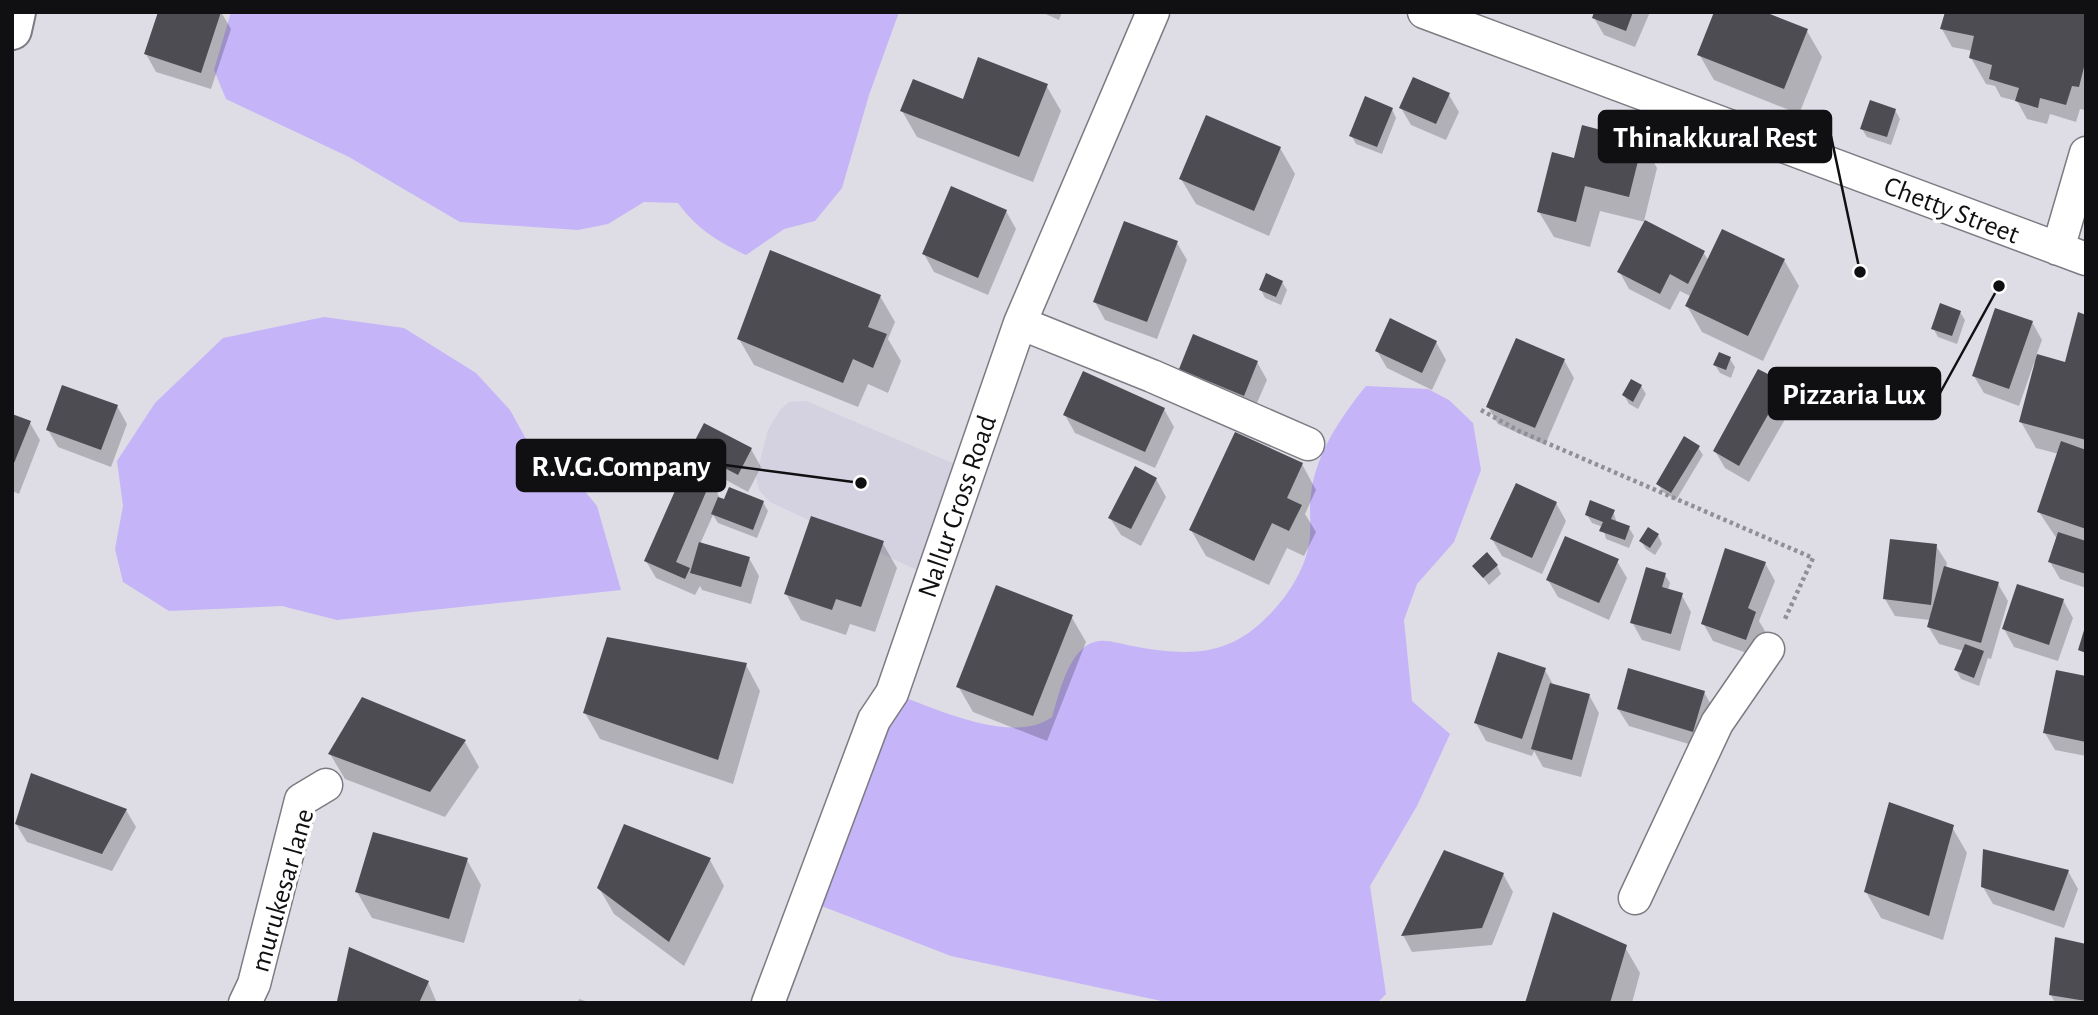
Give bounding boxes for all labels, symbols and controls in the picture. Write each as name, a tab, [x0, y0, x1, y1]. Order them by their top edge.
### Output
callout: Thinakkural Rest	[1599, 111, 1831, 162]
text: Thinakkural Rest	[1613, 123, 1817, 153]
street label: Chetty Street	[1880, 172, 2023, 249]
callout: Pizzaria Lux	[1769, 368, 1940, 419]
text: Pizzaria Lux	[1782, 380, 1926, 410]
street label: Nallur Cross Road	[914, 412, 1002, 601]
callout: R.V.G.Company	[517, 440, 725, 491]
text: R.V.G.Company	[531, 452, 711, 482]
street label: murukesar lane	[246, 806, 320, 975]

